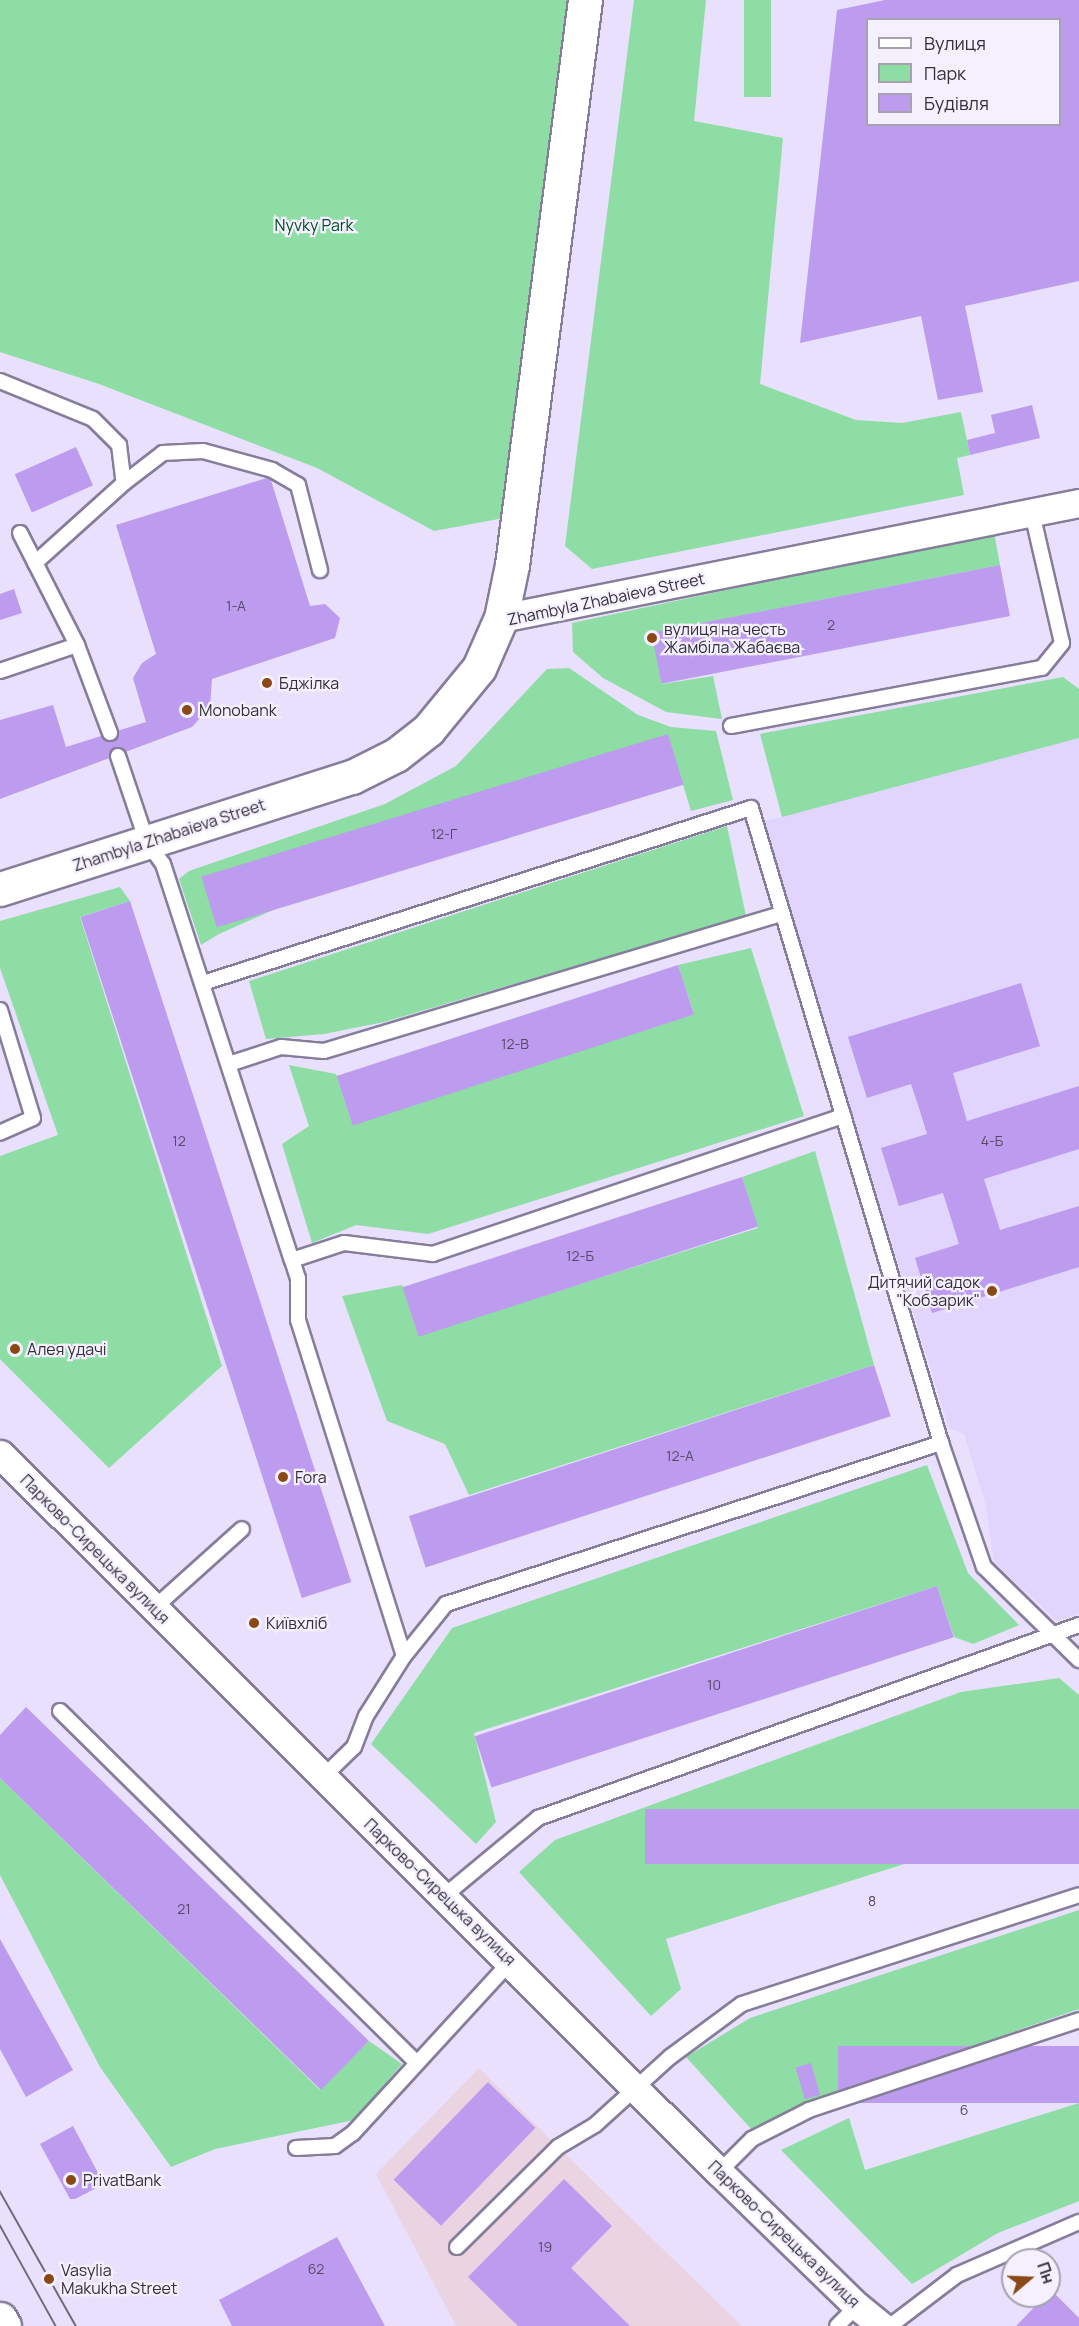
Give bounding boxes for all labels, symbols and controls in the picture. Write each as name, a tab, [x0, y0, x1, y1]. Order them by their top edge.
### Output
legend	[866, 18, 1061, 126]
text: Вулиця	[924, 31, 986, 55]
text: Парк	[924, 61, 966, 85]
text: Будівля	[924, 91, 989, 115]
park label: Nyvky Park	[275, 215, 353, 235]
street label: Zhambyla Zhabaieva Street	[506, 569, 706, 629]
house number: 1-А	[226, 598, 246, 614]
house number: 2	[827, 617, 835, 633]
place label: вулиця на честь Жамбіла Жабаєва	[664, 619, 800, 657]
marker: вулиця на честь Жамбіла Жабаєва	[645, 631, 659, 645]
place label: Бджілка	[279, 673, 339, 693]
marker: Бджілка	[260, 676, 274, 690]
place label: Monobank	[199, 700, 277, 720]
marker: Monobank	[180, 703, 194, 717]
street label: Zhambyla Zhabaieva Street	[70, 795, 268, 875]
house number: 12-Г	[431, 826, 457, 842]
house number: 12-В	[501, 1036, 529, 1052]
house number: 12	[172, 1133, 186, 1149]
house number: 4-Б	[981, 1133, 1003, 1149]
house number: 12-Б	[566, 1248, 594, 1264]
place label: Дитячий садок "Кобзарик"	[868, 1272, 980, 1310]
marker: Дитячий садок "Кобзарик"	[985, 1284, 999, 1298]
place label: Алея удачі	[27, 1339, 107, 1359]
marker: Алея удачі	[8, 1342, 22, 1356]
house number: 12-А	[666, 1448, 694, 1464]
place label: Fora	[295, 1467, 327, 1487]
street label: Парково-Сирецька вулиця	[16, 1470, 174, 1628]
marker: Fora	[276, 1470, 290, 1484]
place label: Київхліб	[266, 1613, 327, 1633]
marker: Київхліб	[247, 1616, 261, 1630]
house number: 10	[707, 1677, 721, 1693]
street label: Парково-Сирецька вулиця	[360, 1815, 520, 1969]
house number: 8	[868, 1893, 876, 1909]
house number: 21	[177, 1901, 191, 1917]
house number: 6	[960, 2102, 968, 2118]
street label: Парково-Сирецька вулиця	[704, 2157, 864, 2311]
place label: PrivatBank	[83, 2170, 161, 2190]
marker: PrivatBank	[64, 2173, 78, 2187]
house number: 19	[538, 2239, 552, 2255]
north arrow	[1001, 2248, 1061, 2308]
text: Пн	[1032, 2259, 1060, 2287]
place label: Vasylia Makukha Street	[61, 2260, 177, 2298]
house number: 62	[308, 2261, 324, 2277]
marker: Vasylia Makukha Street	[42, 2272, 56, 2286]

